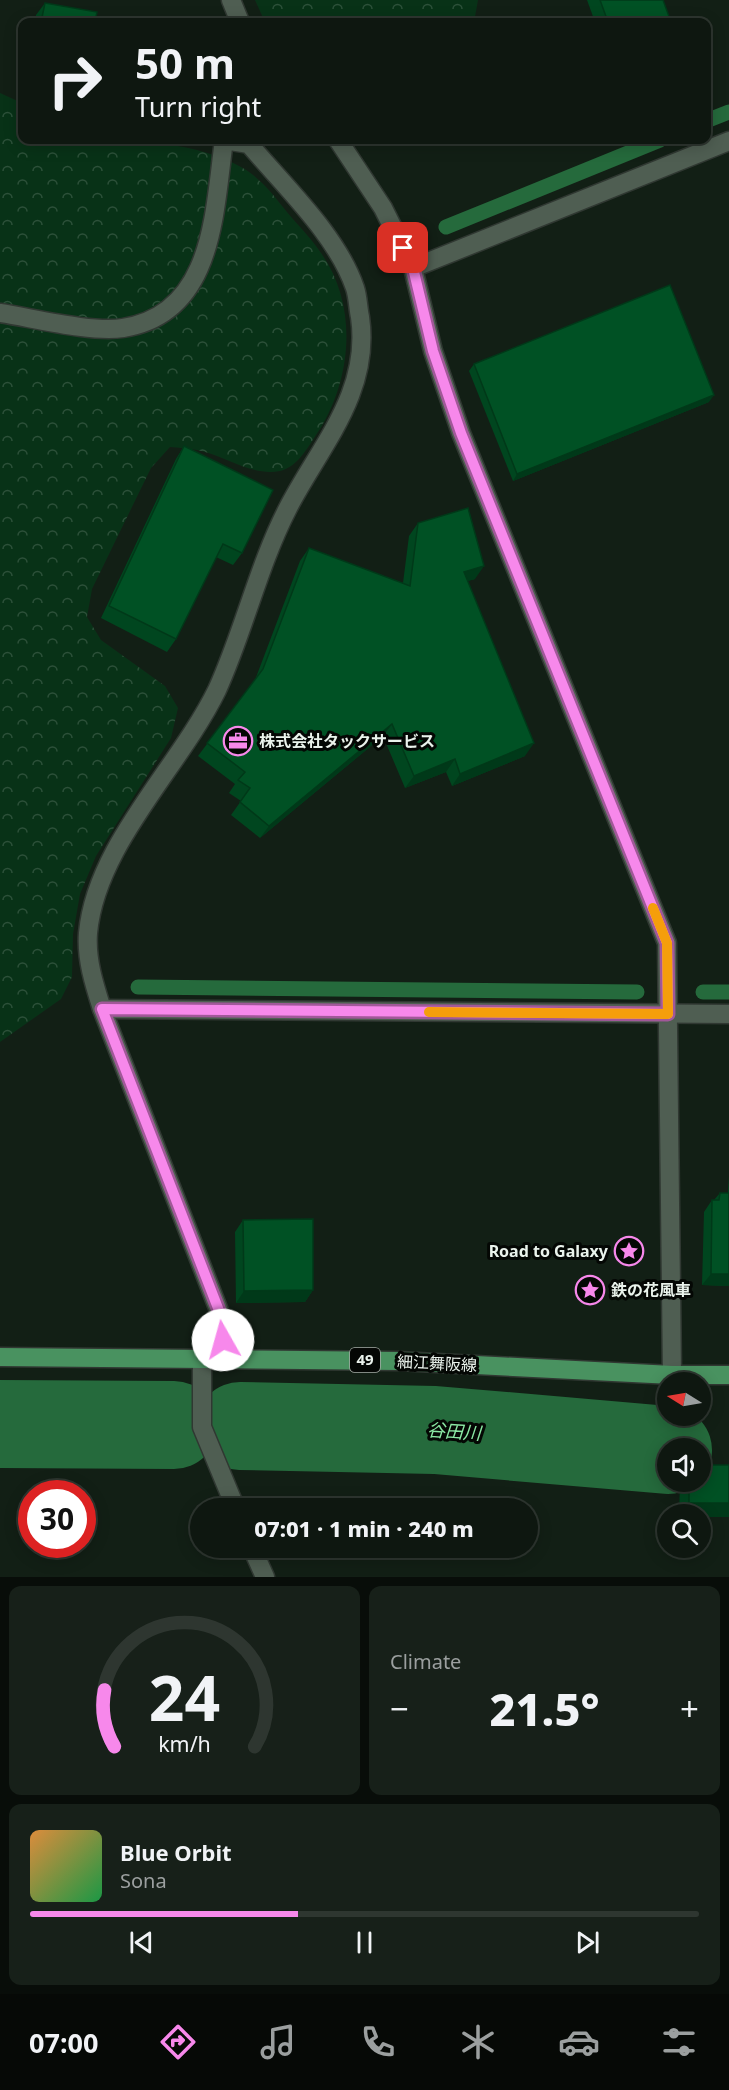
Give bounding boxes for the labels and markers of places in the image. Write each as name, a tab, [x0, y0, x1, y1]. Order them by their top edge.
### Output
pin	[377, 222, 428, 273]
office icon: 株式会社タックサービス	[222, 725, 254, 757]
place label: 株式会社タックサービス	[259, 730, 435, 752]
place icon: Road to Galaxy	[613, 1235, 645, 1267]
place label: Road to Galaxy	[489, 1240, 609, 1262]
place icon: 鉄の花風車	[574, 1274, 606, 1306]
place label: 鉄の花風車	[611, 1279, 691, 1301]

